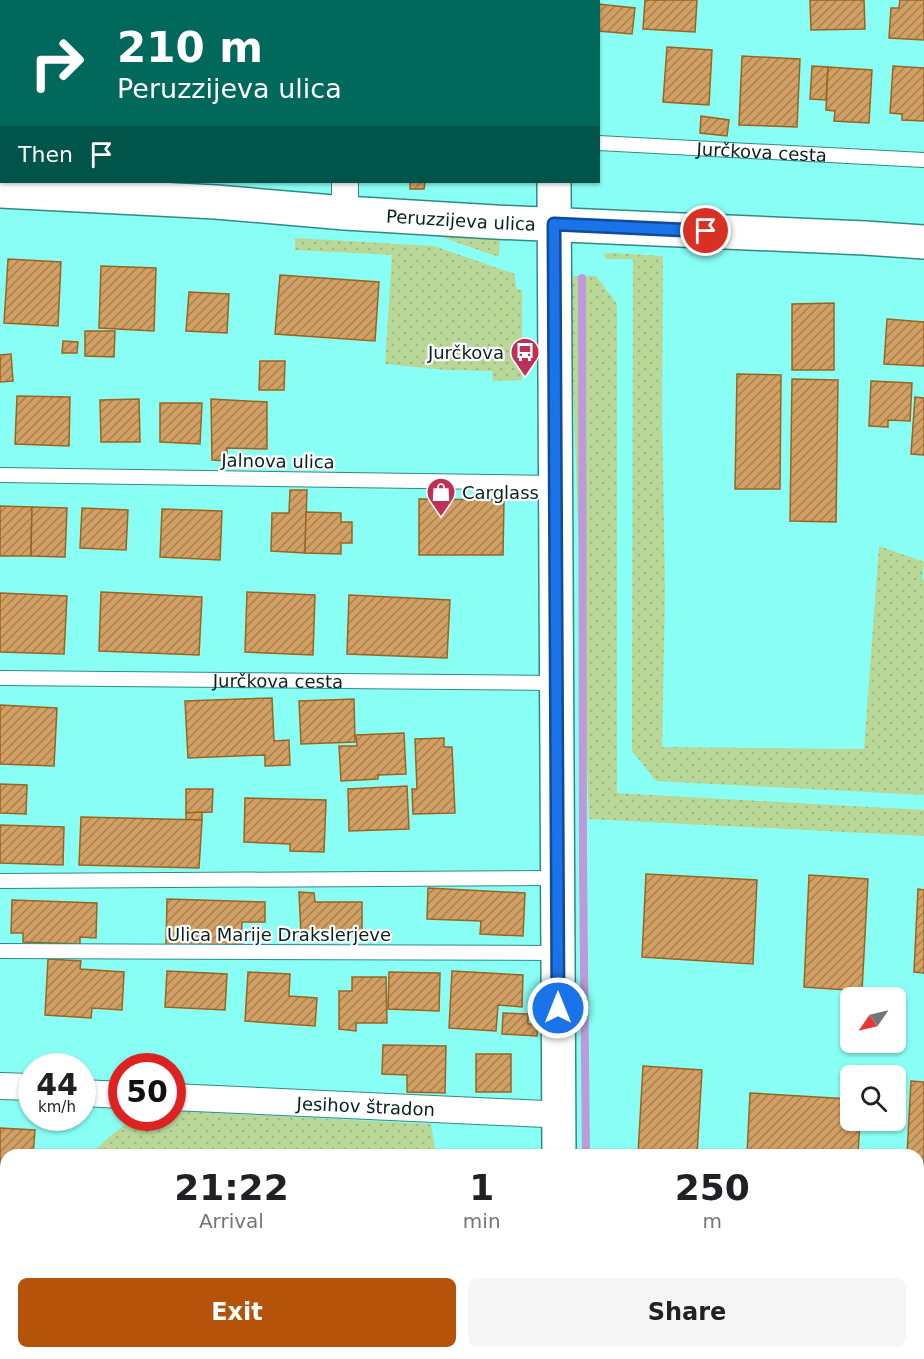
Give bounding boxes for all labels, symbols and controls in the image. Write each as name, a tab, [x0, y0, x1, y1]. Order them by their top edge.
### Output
text: 210 m	[117, 23, 263, 72]
icon: right	[18, 24, 96, 102]
text: Peruzzijeva ulica	[117, 73, 342, 104]
icon: arrive	[85, 138, 118, 171]
street label: Jurčkova cesta	[695, 138, 827, 165]
text: Then	[18, 142, 73, 167]
street label: Peruzzijeva ulica	[386, 205, 536, 234]
pin	[680, 205, 731, 256]
icon: arrive	[689, 214, 722, 247]
bus stop icon: Jurčkova	[509, 336, 541, 378]
place label: Jurčkova	[427, 342, 504, 363]
street label: Jalnova ulica	[220, 449, 335, 472]
shop icon: Carglass	[425, 476, 457, 518]
place label: Carglass	[462, 482, 539, 503]
street label: Jurčkova cesta	[212, 669, 343, 692]
street label: Ulica Marije Drakslerjeve	[167, 924, 391, 945]
position arrow	[526, 976, 590, 1040]
north arrow	[840, 987, 906, 1053]
map controls	[840, 987, 906, 1131]
speed limit sign: 50	[108, 1053, 186, 1131]
button: search	[840, 1065, 906, 1131]
text: 44	[36, 1067, 78, 1102]
street label: Jesihov štradon	[295, 1092, 435, 1119]
text: km/h	[38, 1098, 76, 1116]
text: 21:22	[174, 1167, 289, 1208]
text: 1	[469, 1167, 494, 1208]
text: 250	[675, 1167, 750, 1208]
text: Arrival	[199, 1209, 264, 1233]
text: min	[463, 1209, 501, 1233]
text: m	[703, 1209, 722, 1233]
button: Exit	[18, 1278, 456, 1347]
button: Share	[468, 1278, 906, 1347]

